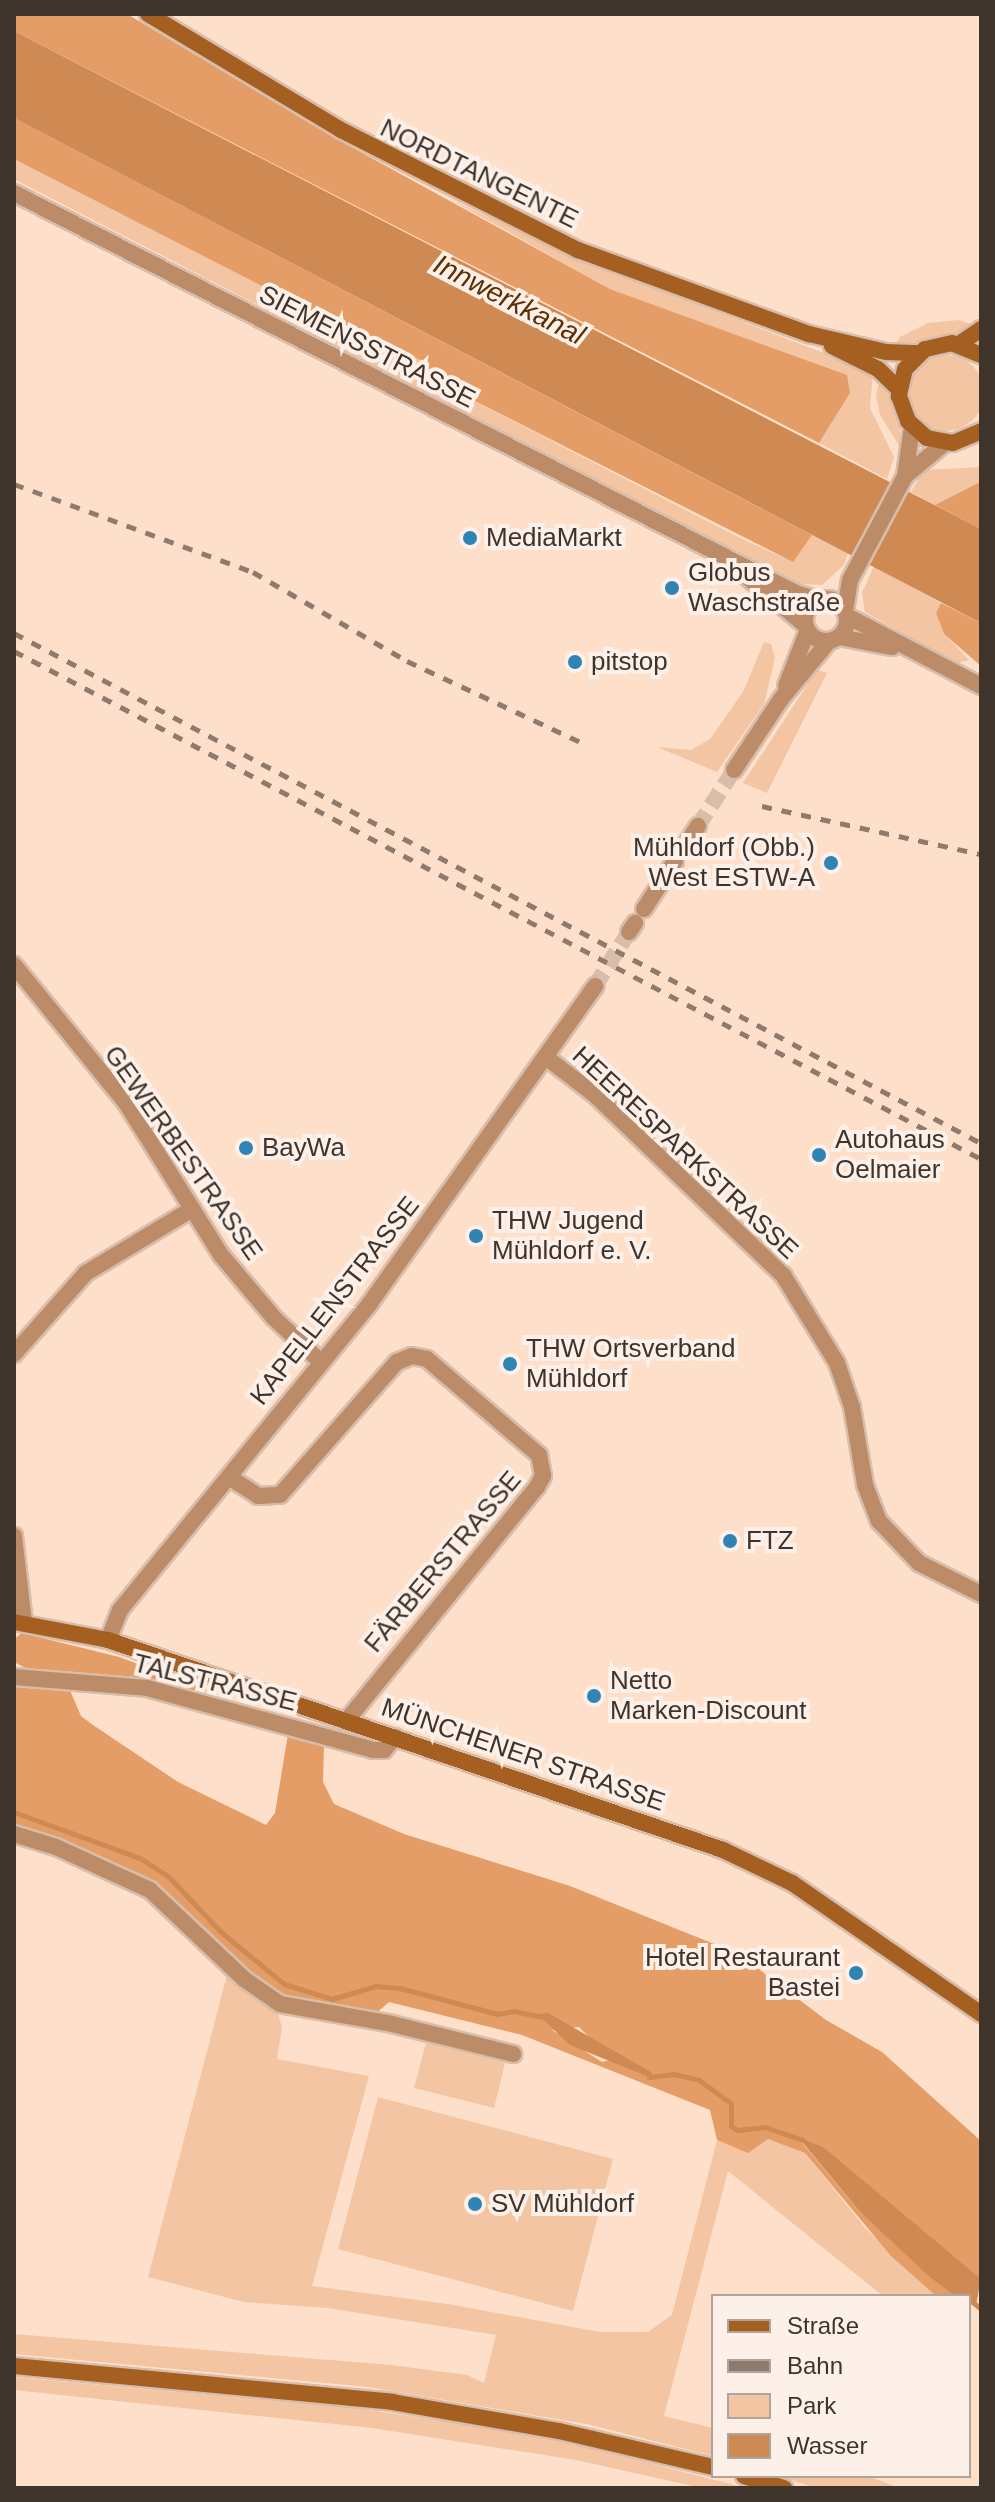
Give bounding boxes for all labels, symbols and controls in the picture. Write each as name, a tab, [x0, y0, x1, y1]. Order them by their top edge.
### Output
street label: NORDTANGENTE	[375, 113, 583, 235]
water label: Innwerkkanal	[428, 248, 590, 352]
street label: SIEMENSSTRASSE	[254, 279, 480, 415]
place label: MediaMarkt	[486, 522, 622, 554]
marker: MediaMarkt	[461, 529, 479, 547]
place label: Globus Waschstraße	[688, 557, 840, 618]
marker: Globus Waschstraße	[663, 579, 681, 597]
place label: pitstop	[591, 646, 668, 678]
marker: pitstop	[566, 653, 584, 671]
place label: Mühldorf (Obb.) West ESTW-A	[633, 832, 815, 894]
marker: Mühldorf (Obb.) West ESTW-A	[822, 854, 840, 872]
street label: GEWERBESTRASSE	[97, 1040, 269, 1266]
street label: HEERESPARKSTRASSE	[566, 1040, 804, 1266]
place label: Autohaus Oelmaier	[835, 1124, 945, 1186]
place label: BayWa	[262, 1132, 345, 1164]
marker: BayWa	[237, 1139, 255, 1157]
marker: Autohaus Oelmaier	[810, 1146, 828, 1164]
street label: KAPELLENSTRASSE	[244, 1191, 426, 1411]
place label: THW Jugend Mühldorf e. V.	[492, 1205, 651, 1266]
marker: THW Jugend Mühldorf e. V.	[467, 1227, 485, 1245]
place label: THW Ortsverband Mühldorf	[526, 1333, 735, 1394]
marker: THW Ortsverband Mühldorf	[501, 1355, 519, 1373]
street label: FÄRBERSTRASSE	[358, 1465, 528, 1659]
place label: FTZ	[746, 1525, 794, 1557]
marker: FTZ	[721, 1532, 739, 1550]
street label: TALSTRASSE	[130, 1648, 300, 1718]
place label: Netto Marken-Discount	[610, 1665, 807, 1726]
marker: Netto Marken-Discount	[585, 1687, 603, 1705]
street label: MÜNCHENER STRASSE	[377, 1692, 669, 1818]
place label: Hotel Restaurant Bastei	[645, 1942, 840, 2004]
marker: Hotel Restaurant Bastei	[847, 1964, 865, 1982]
place label: SV Mühldorf	[491, 2188, 634, 2220]
marker: SV Mühldorf	[466, 2195, 484, 2213]
legend	[711, 2294, 971, 2478]
text: Straße	[787, 2312, 859, 2339]
text: Bahn	[787, 2352, 843, 2379]
text: Park	[787, 2392, 836, 2419]
text: Wasser	[787, 2432, 867, 2459]

